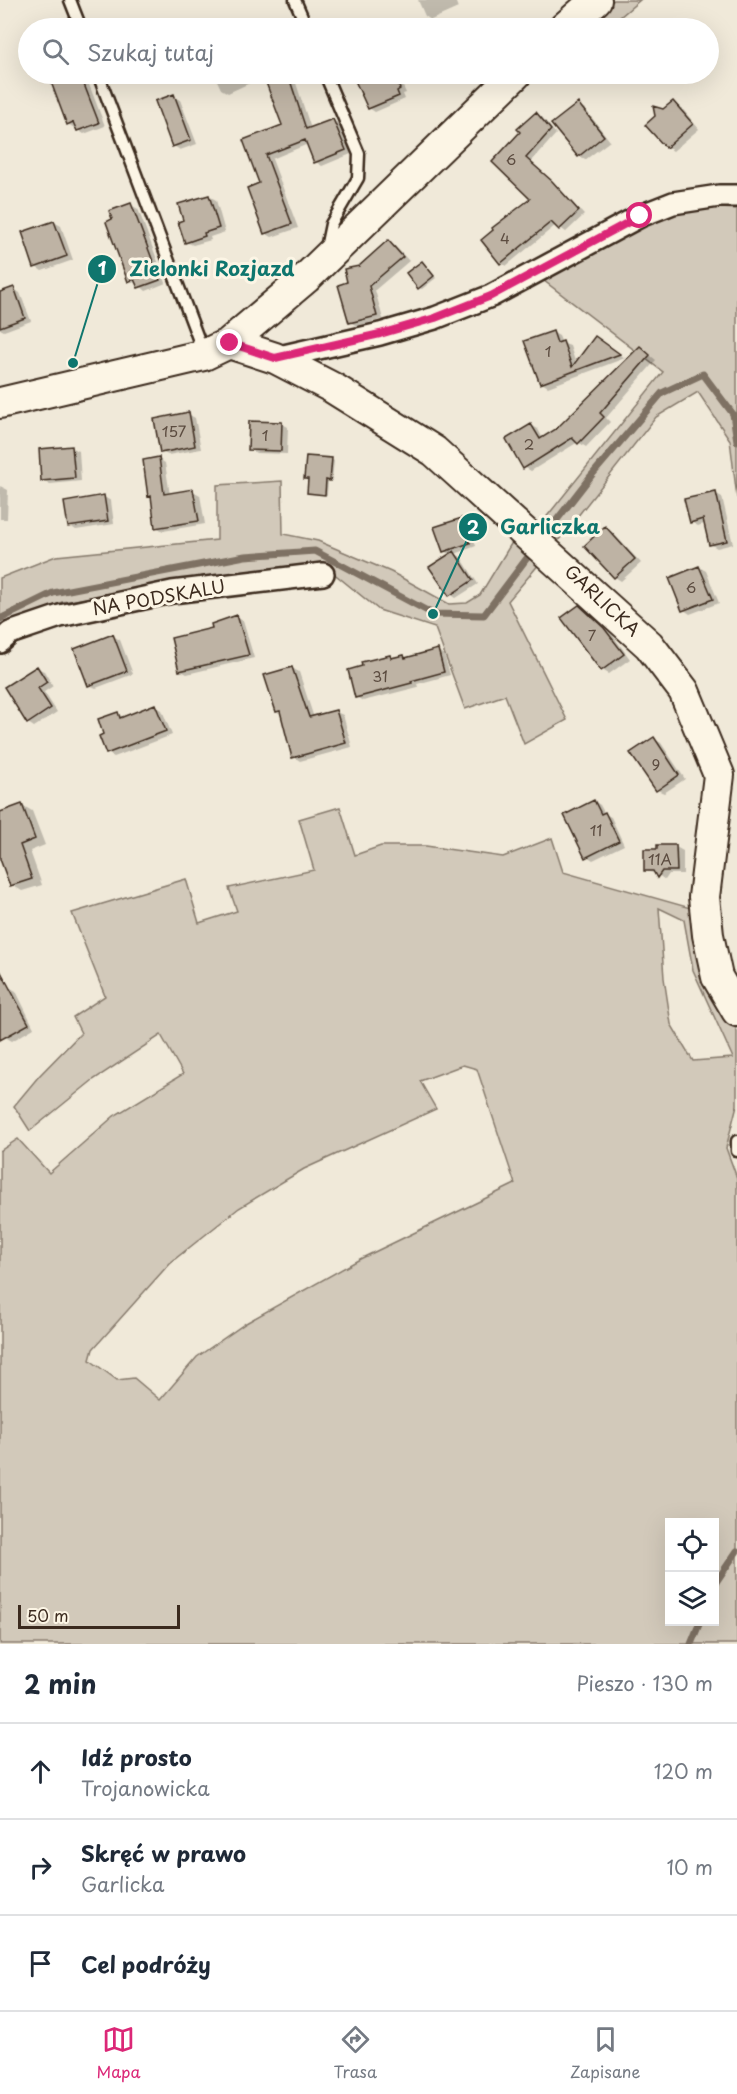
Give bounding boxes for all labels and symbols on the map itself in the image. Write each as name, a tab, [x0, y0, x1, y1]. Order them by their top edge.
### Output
house number: 6	[506, 147, 516, 170]
route start	[626, 202, 652, 228]
house number: 4	[500, 226, 510, 249]
callout: Zielonki Rozjazd	[87, 250, 306, 288]
text: Zielonki Rozjazd	[130, 253, 295, 283]
text: 1	[98, 254, 107, 281]
route end	[216, 329, 242, 355]
house number: 1	[545, 339, 551, 362]
house number: 157	[162, 419, 187, 442]
house number: 1	[262, 423, 268, 446]
house number: 2	[524, 432, 534, 455]
callout: Garliczka	[458, 508, 612, 546]
text: Garliczka	[500, 511, 600, 541]
text: 2	[467, 513, 480, 540]
street label: GARLICKA	[559, 558, 647, 642]
street label: NA PODSKALU	[90, 572, 227, 621]
house number: 6	[686, 575, 696, 598]
house number: 7	[588, 623, 597, 646]
house number: 31	[372, 664, 388, 687]
house number: 9	[652, 752, 660, 775]
house number: 11	[590, 818, 602, 841]
house number: 11A	[648, 847, 672, 870]
scale bar	[18, 1602, 180, 1630]

